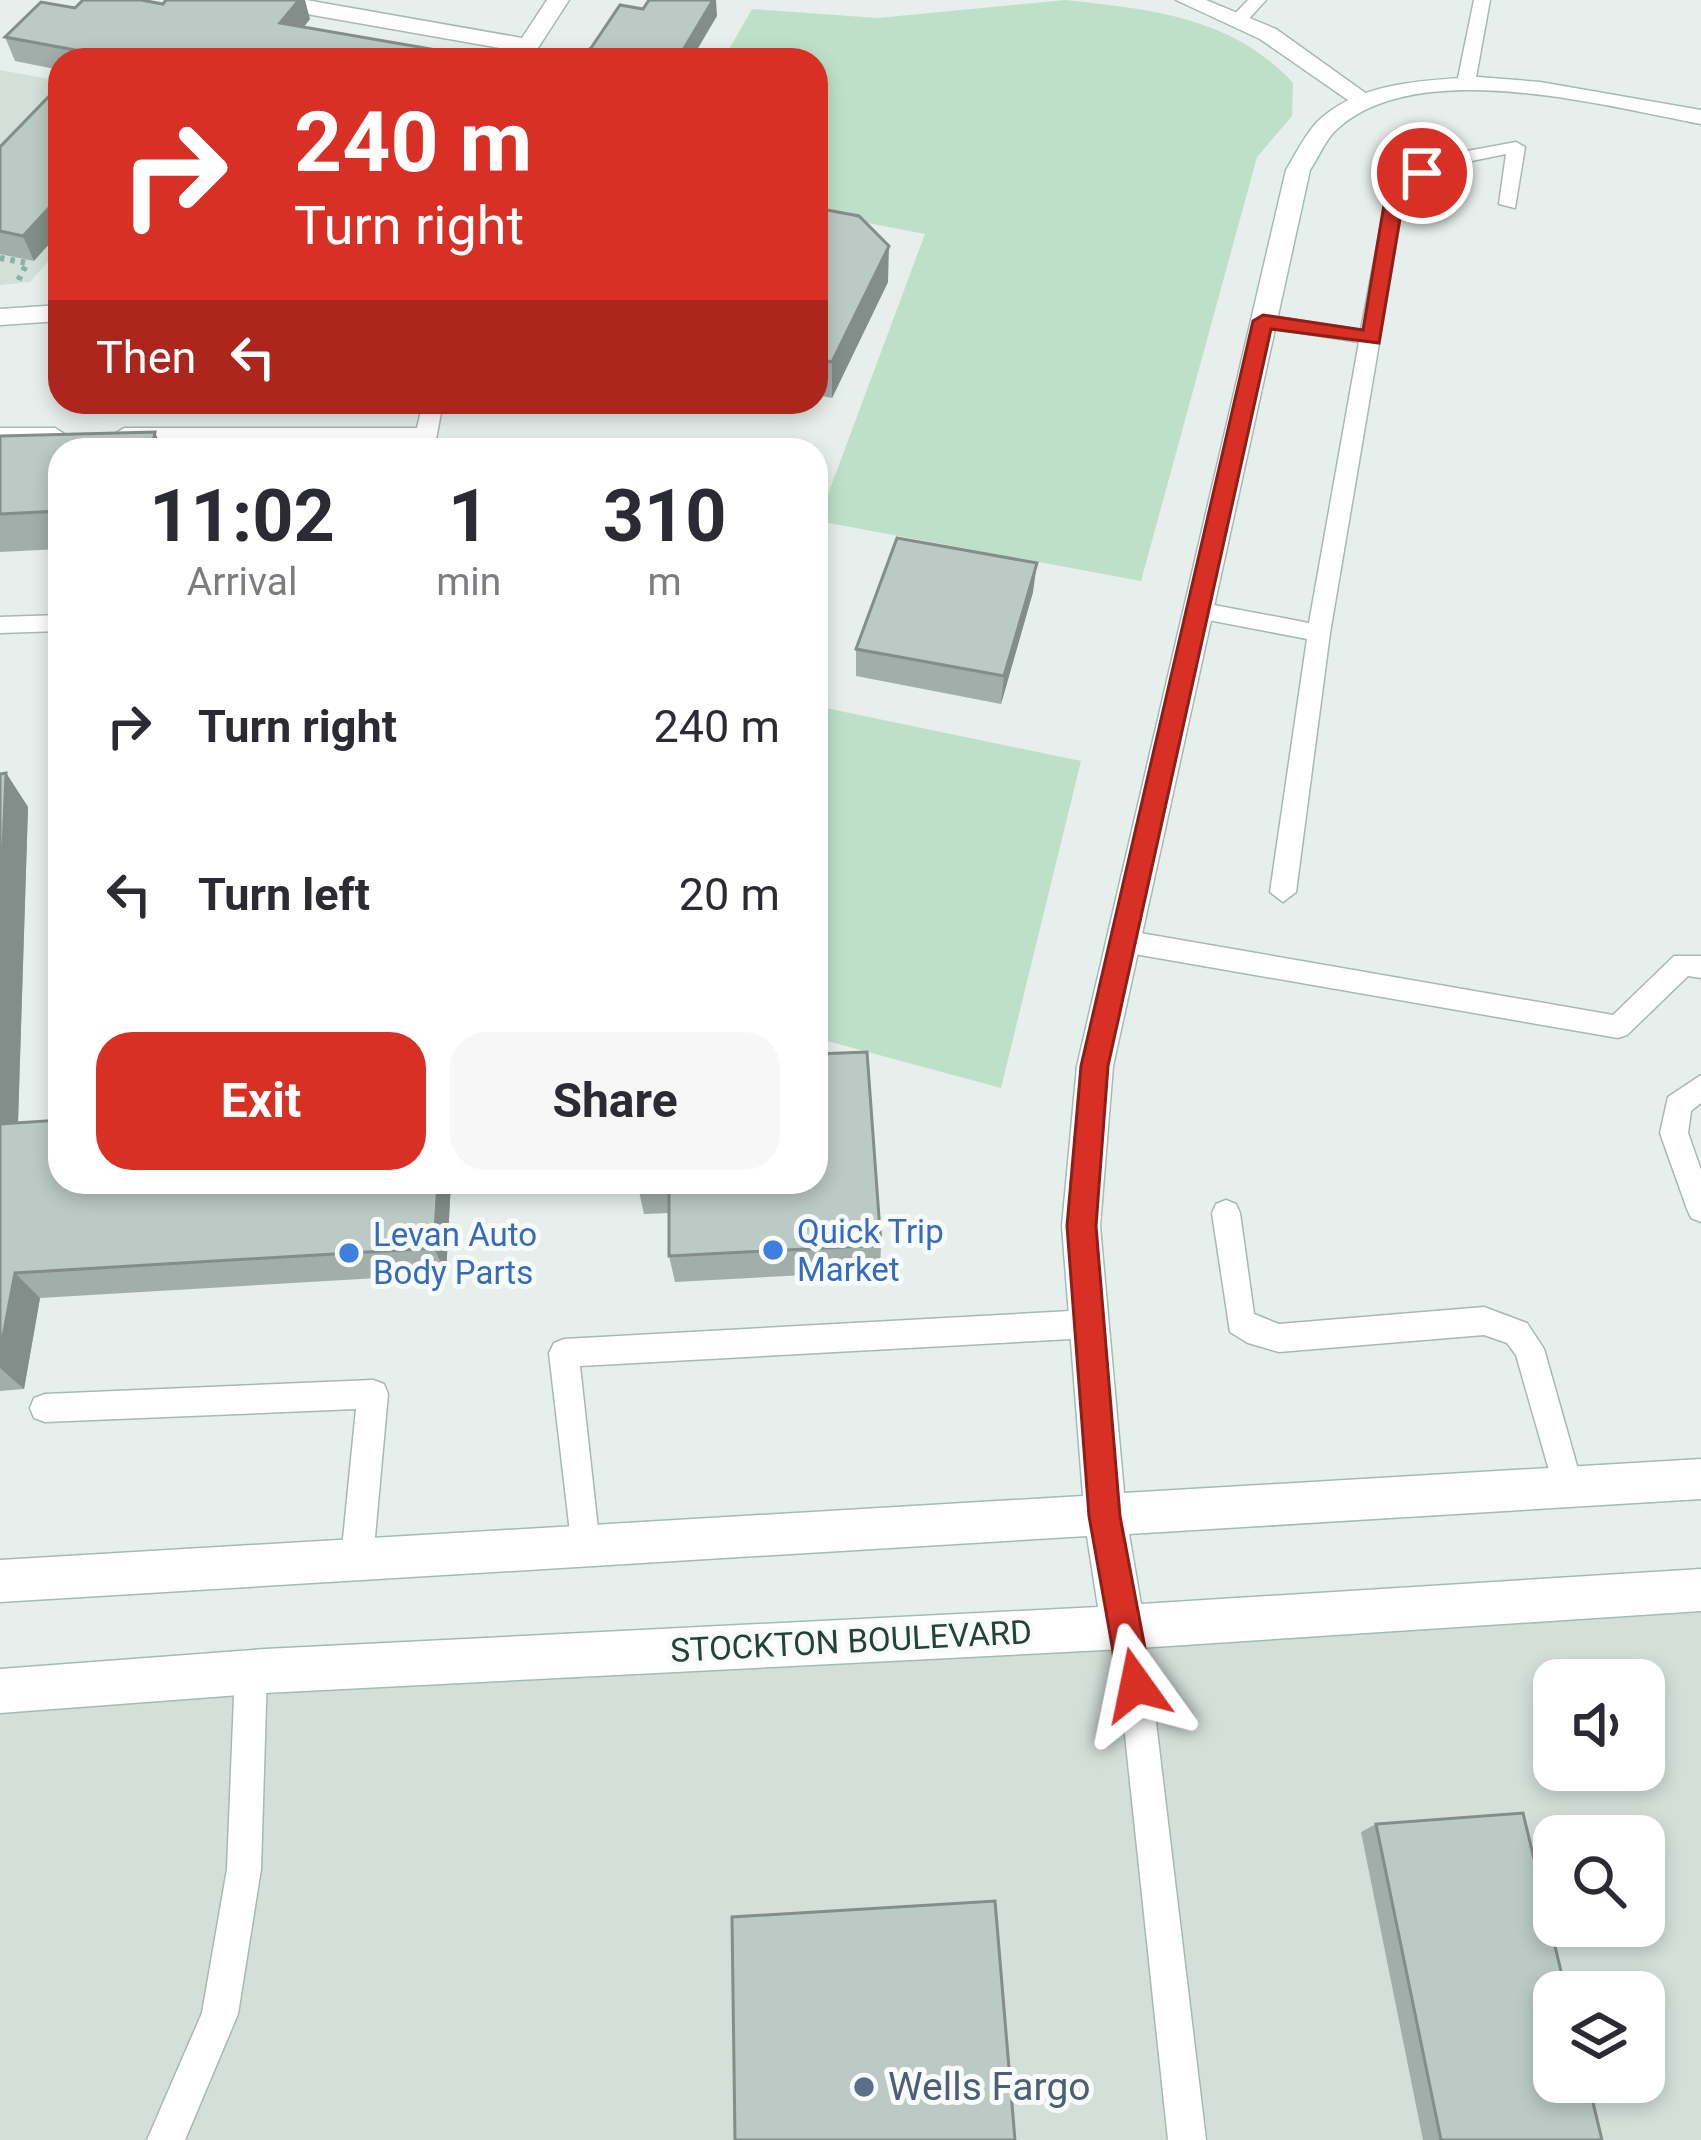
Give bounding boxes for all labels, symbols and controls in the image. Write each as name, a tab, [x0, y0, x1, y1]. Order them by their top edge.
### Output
text: 240 m	[294, 93, 532, 192]
icon: right	[96, 96, 252, 252]
pin	[1371, 122, 1473, 224]
icon: arrive	[1389, 140, 1455, 206]
text: Turn right	[294, 194, 524, 257]
icon: left	[220, 324, 286, 390]
text: Then	[96, 331, 196, 384]
text: 11:02	[149, 474, 335, 559]
text: 1	[448, 474, 489, 559]
text: 310	[603, 474, 727, 559]
text: Arrival	[187, 559, 297, 605]
text: min	[436, 559, 501, 605]
text: m	[648, 559, 682, 605]
icon: right	[96, 693, 162, 759]
text: Turn right	[198, 700, 397, 753]
text: 240 m	[654, 700, 780, 753]
icon: left	[96, 861, 162, 927]
text: Turn left	[198, 868, 370, 921]
text: 20 m	[679, 868, 780, 921]
button: Exit	[96, 1032, 426, 1170]
button: Share	[450, 1032, 780, 1170]
place label: Quick Trip Market	[797, 1212, 944, 1289]
place label: Levan Auto Body Parts	[373, 1215, 537, 1292]
marker: Quick Trip Market	[760, 1237, 786, 1263]
marker: Levan Auto Body Parts	[336, 1240, 362, 1266]
street label: STOCKTON BOULEVARD	[669, 1612, 1033, 1670]
position arrow	[1073, 1622, 1199, 1748]
map controls	[1533, 1659, 1665, 2103]
button: sound	[1533, 1659, 1665, 1791]
button: search	[1533, 1815, 1665, 1947]
button: layers	[1533, 1971, 1665, 2103]
place label: Wells Fargo	[888, 2064, 1091, 2110]
marker: Wells Fargo	[851, 2074, 877, 2100]

